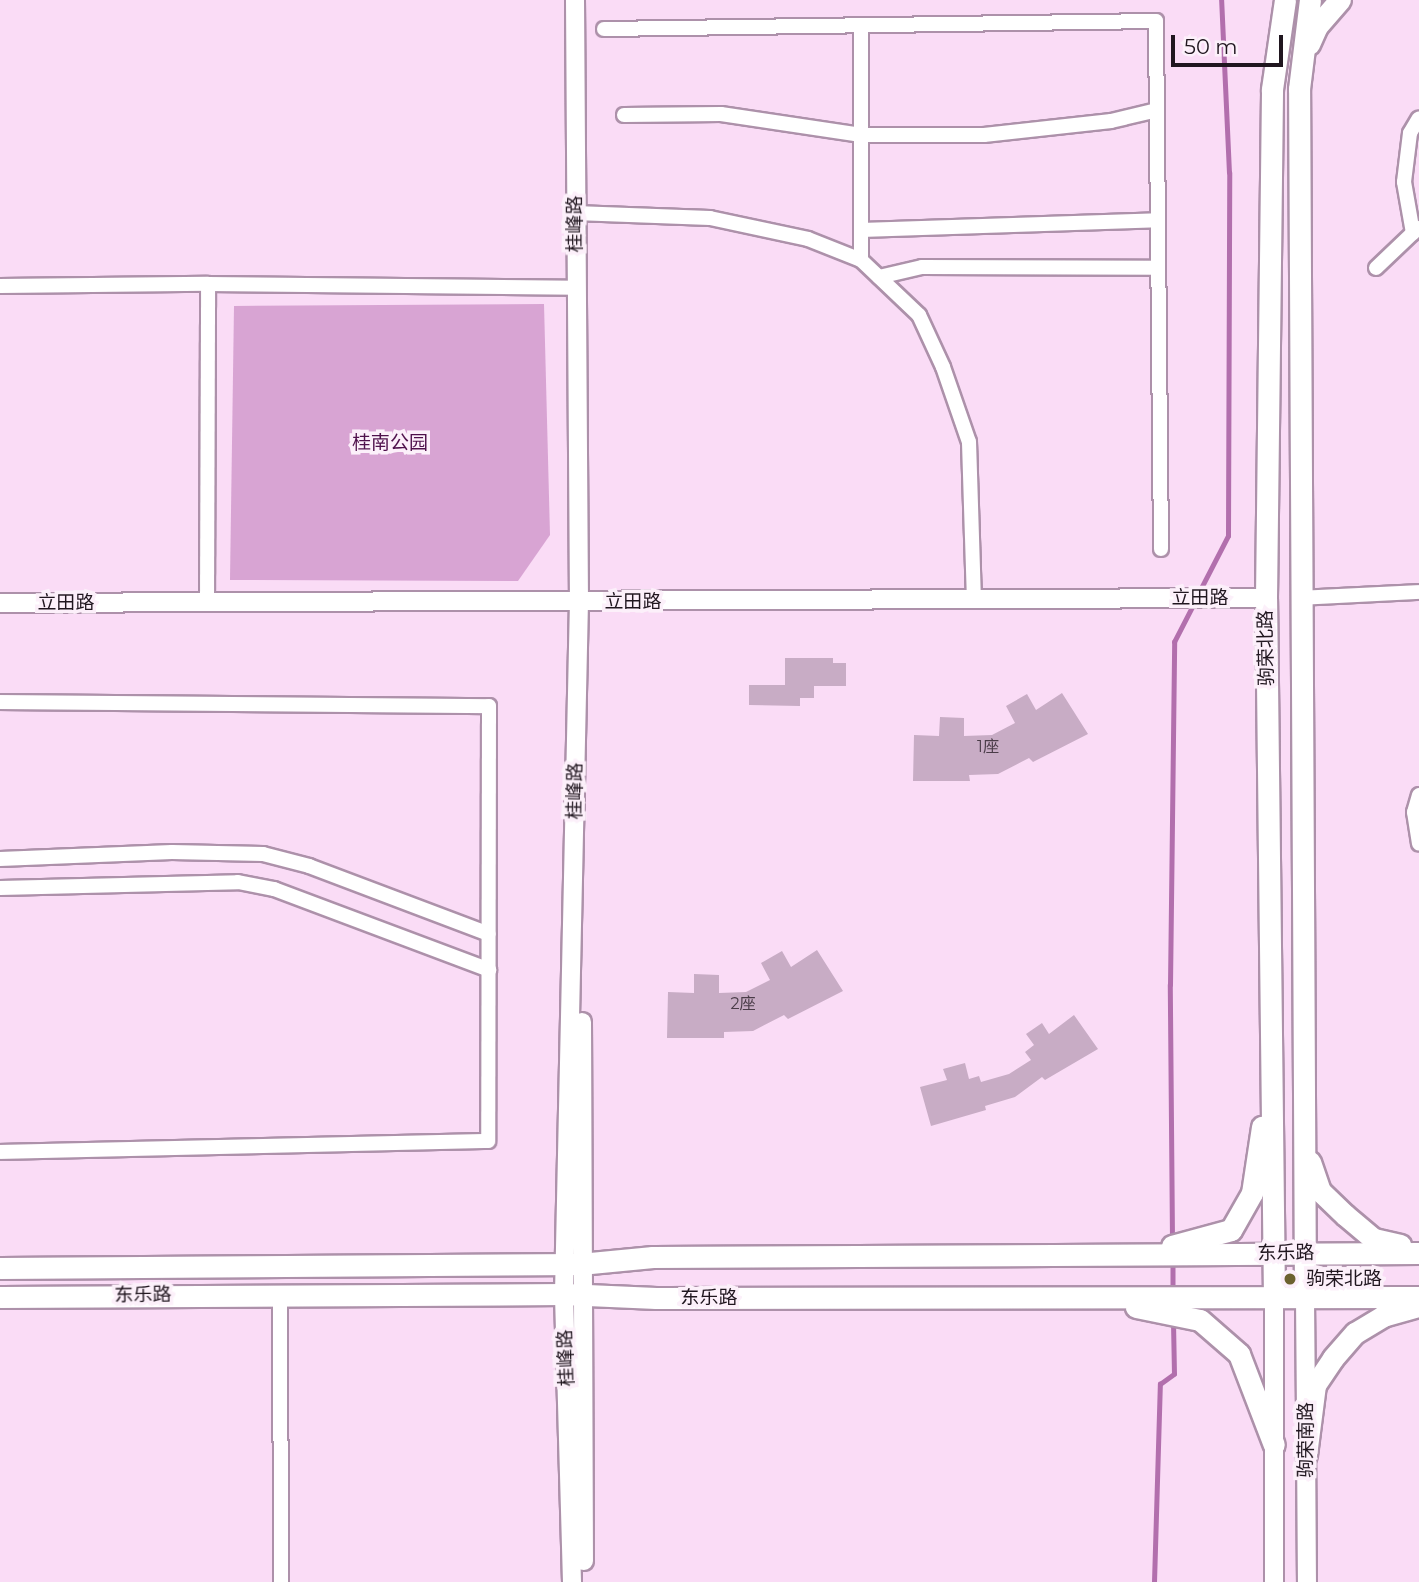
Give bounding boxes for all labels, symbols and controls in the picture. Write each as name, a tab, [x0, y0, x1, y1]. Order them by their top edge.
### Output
scale bar	[1174, 21, 1286, 65]
text: 50 m	[1184, 34, 1238, 59]
street label: 桂峰路	[564, 196, 586, 252]
park label: 桂南公园	[352, 432, 428, 454]
street label: 立田路	[1172, 587, 1228, 609]
street label: 立田路	[605, 591, 661, 613]
street label: 立田路	[38, 592, 94, 614]
street label: 驹荣北路	[1254, 610, 1278, 686]
house number: 1座	[977, 737, 999, 757]
street label: 桂峰路	[563, 762, 587, 820]
house number: 2座	[730, 994, 756, 1014]
street label: 东乐路	[1257, 1241, 1315, 1265]
place label: 驹荣北路	[1306, 1268, 1382, 1290]
marker: 驹荣北路	[1280, 1269, 1300, 1289]
street label: 东乐路	[114, 1283, 172, 1307]
street label: 东乐路	[681, 1287, 737, 1309]
street label: 桂峰路	[554, 1329, 578, 1387]
street label: 驹荣南路	[1295, 1402, 1317, 1478]

